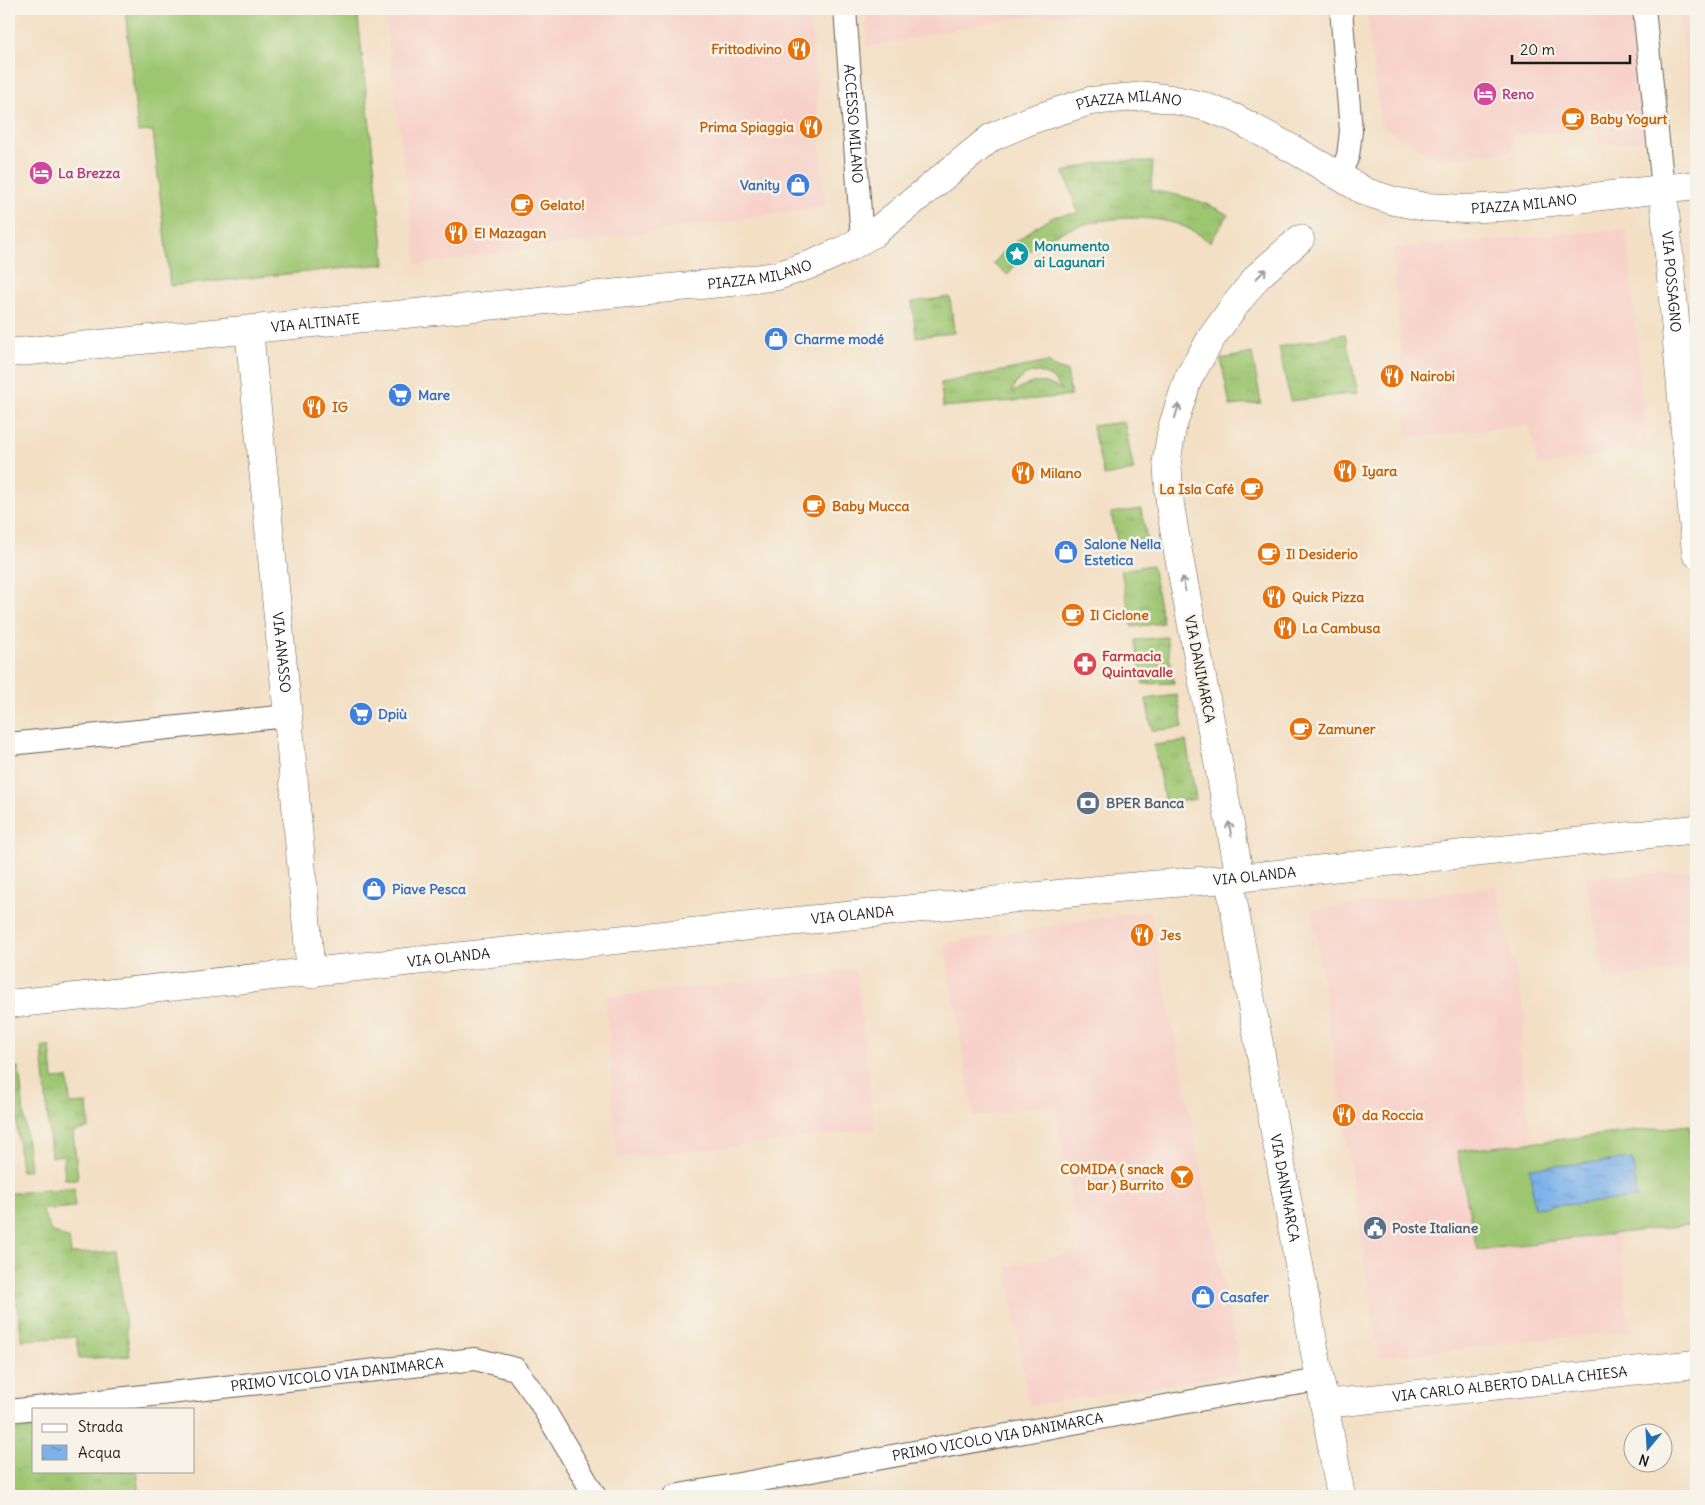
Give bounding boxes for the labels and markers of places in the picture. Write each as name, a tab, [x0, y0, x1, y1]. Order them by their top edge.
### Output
restaurant icon: Frittodivino	[786, 36, 812, 62]
place label: Frittodivino	[711, 40, 782, 58]
hotel icon: Reno	[1472, 81, 1498, 107]
place label: Reno	[1502, 85, 1534, 103]
cafe icon: Baby Yogurt	[1560, 106, 1586, 132]
place label: Baby Yogurt	[1590, 110, 1668, 128]
restaurant icon: Prima Spiaggia	[798, 114, 824, 140]
place label: Prima Spiaggia	[700, 118, 794, 136]
hotel icon: La Brezza	[28, 160, 54, 186]
place label: La Brezza	[58, 164, 120, 182]
shop icon: Vanity	[785, 172, 811, 198]
place label: Vanity	[740, 176, 780, 194]
cafe icon: Gelato!	[509, 192, 535, 218]
place label: Gelato!	[540, 196, 585, 214]
restaurant icon: El Mazagan	[443, 220, 469, 246]
place label: El Mazagan	[474, 224, 546, 242]
place label: Monumento ai Lagunari	[1034, 237, 1110, 271]
place icon: Monumento ai Lagunari	[1004, 241, 1030, 267]
shop icon: Charme modé	[763, 326, 789, 352]
place label: Charme modé	[794, 330, 884, 348]
restaurant icon: Nairobi	[1379, 363, 1405, 389]
place label: Nairobi	[1410, 367, 1455, 385]
supermarket icon: Mare	[387, 382, 413, 408]
place label: Mare	[418, 386, 451, 404]
restaurant icon: IG	[301, 394, 327, 420]
place label: IG	[332, 398, 348, 416]
restaurant icon: Iyara	[1332, 458, 1358, 484]
restaurant icon: Milano	[1010, 460, 1036, 486]
place label: Iyara	[1362, 462, 1397, 480]
place label: Milano	[1040, 464, 1082, 482]
cafe icon: La Isla Café	[1239, 476, 1265, 502]
place label: La Isla Café	[1159, 480, 1234, 498]
cafe icon: Baby Mucca	[801, 493, 827, 519]
place label: Baby Mucca	[832, 497, 910, 515]
place label: Salone Nella Estetica	[1084, 535, 1161, 569]
shop icon: Salone Nella Estetica	[1053, 539, 1079, 565]
cafe icon: Il Desiderio	[1256, 541, 1282, 567]
place label: Il Desiderio	[1286, 545, 1358, 563]
restaurant icon: Quick Pizza	[1261, 584, 1287, 610]
place label: Quick Pizza	[1292, 588, 1364, 606]
cafe icon: Il Ciclone	[1060, 602, 1086, 628]
place label: Il Ciclone	[1090, 606, 1149, 624]
restaurant icon: La Cambusa	[1272, 615, 1298, 641]
place label: La Cambusa	[1302, 619, 1380, 637]
place label: Farmacia Quintavalle	[1102, 647, 1174, 681]
pharmacy icon: Farmacia Quintavalle	[1072, 651, 1098, 677]
supermarket icon: Dpiù	[348, 701, 374, 727]
place label: Dpiù	[378, 705, 407, 723]
cafe icon: Zamuner	[1288, 716, 1314, 742]
place label: Zamuner	[1318, 720, 1376, 738]
bank icon: BPER Banca	[1075, 790, 1101, 816]
place label: BPER Banca	[1106, 794, 1184, 812]
shop icon: Piave Pesca	[361, 876, 387, 902]
place label: Piave Pesca	[392, 880, 466, 898]
restaurant icon: Jes	[1129, 922, 1155, 948]
place label: Jes	[1160, 926, 1182, 944]
restaurant icon: da Roccia	[1331, 1102, 1357, 1128]
place label: da Roccia	[1362, 1106, 1423, 1124]
place label: COMIDA ( snack bar ) Burrito	[1060, 1160, 1164, 1194]
bar icon: COMIDA ( snack bar ) Burrito	[1169, 1164, 1195, 1190]
public building icon: Poste Italiane	[1362, 1215, 1388, 1241]
place label: Poste Italiane	[1392, 1219, 1479, 1237]
shop icon: Casafer	[1190, 1284, 1216, 1310]
place label: Casafer	[1220, 1288, 1269, 1306]

